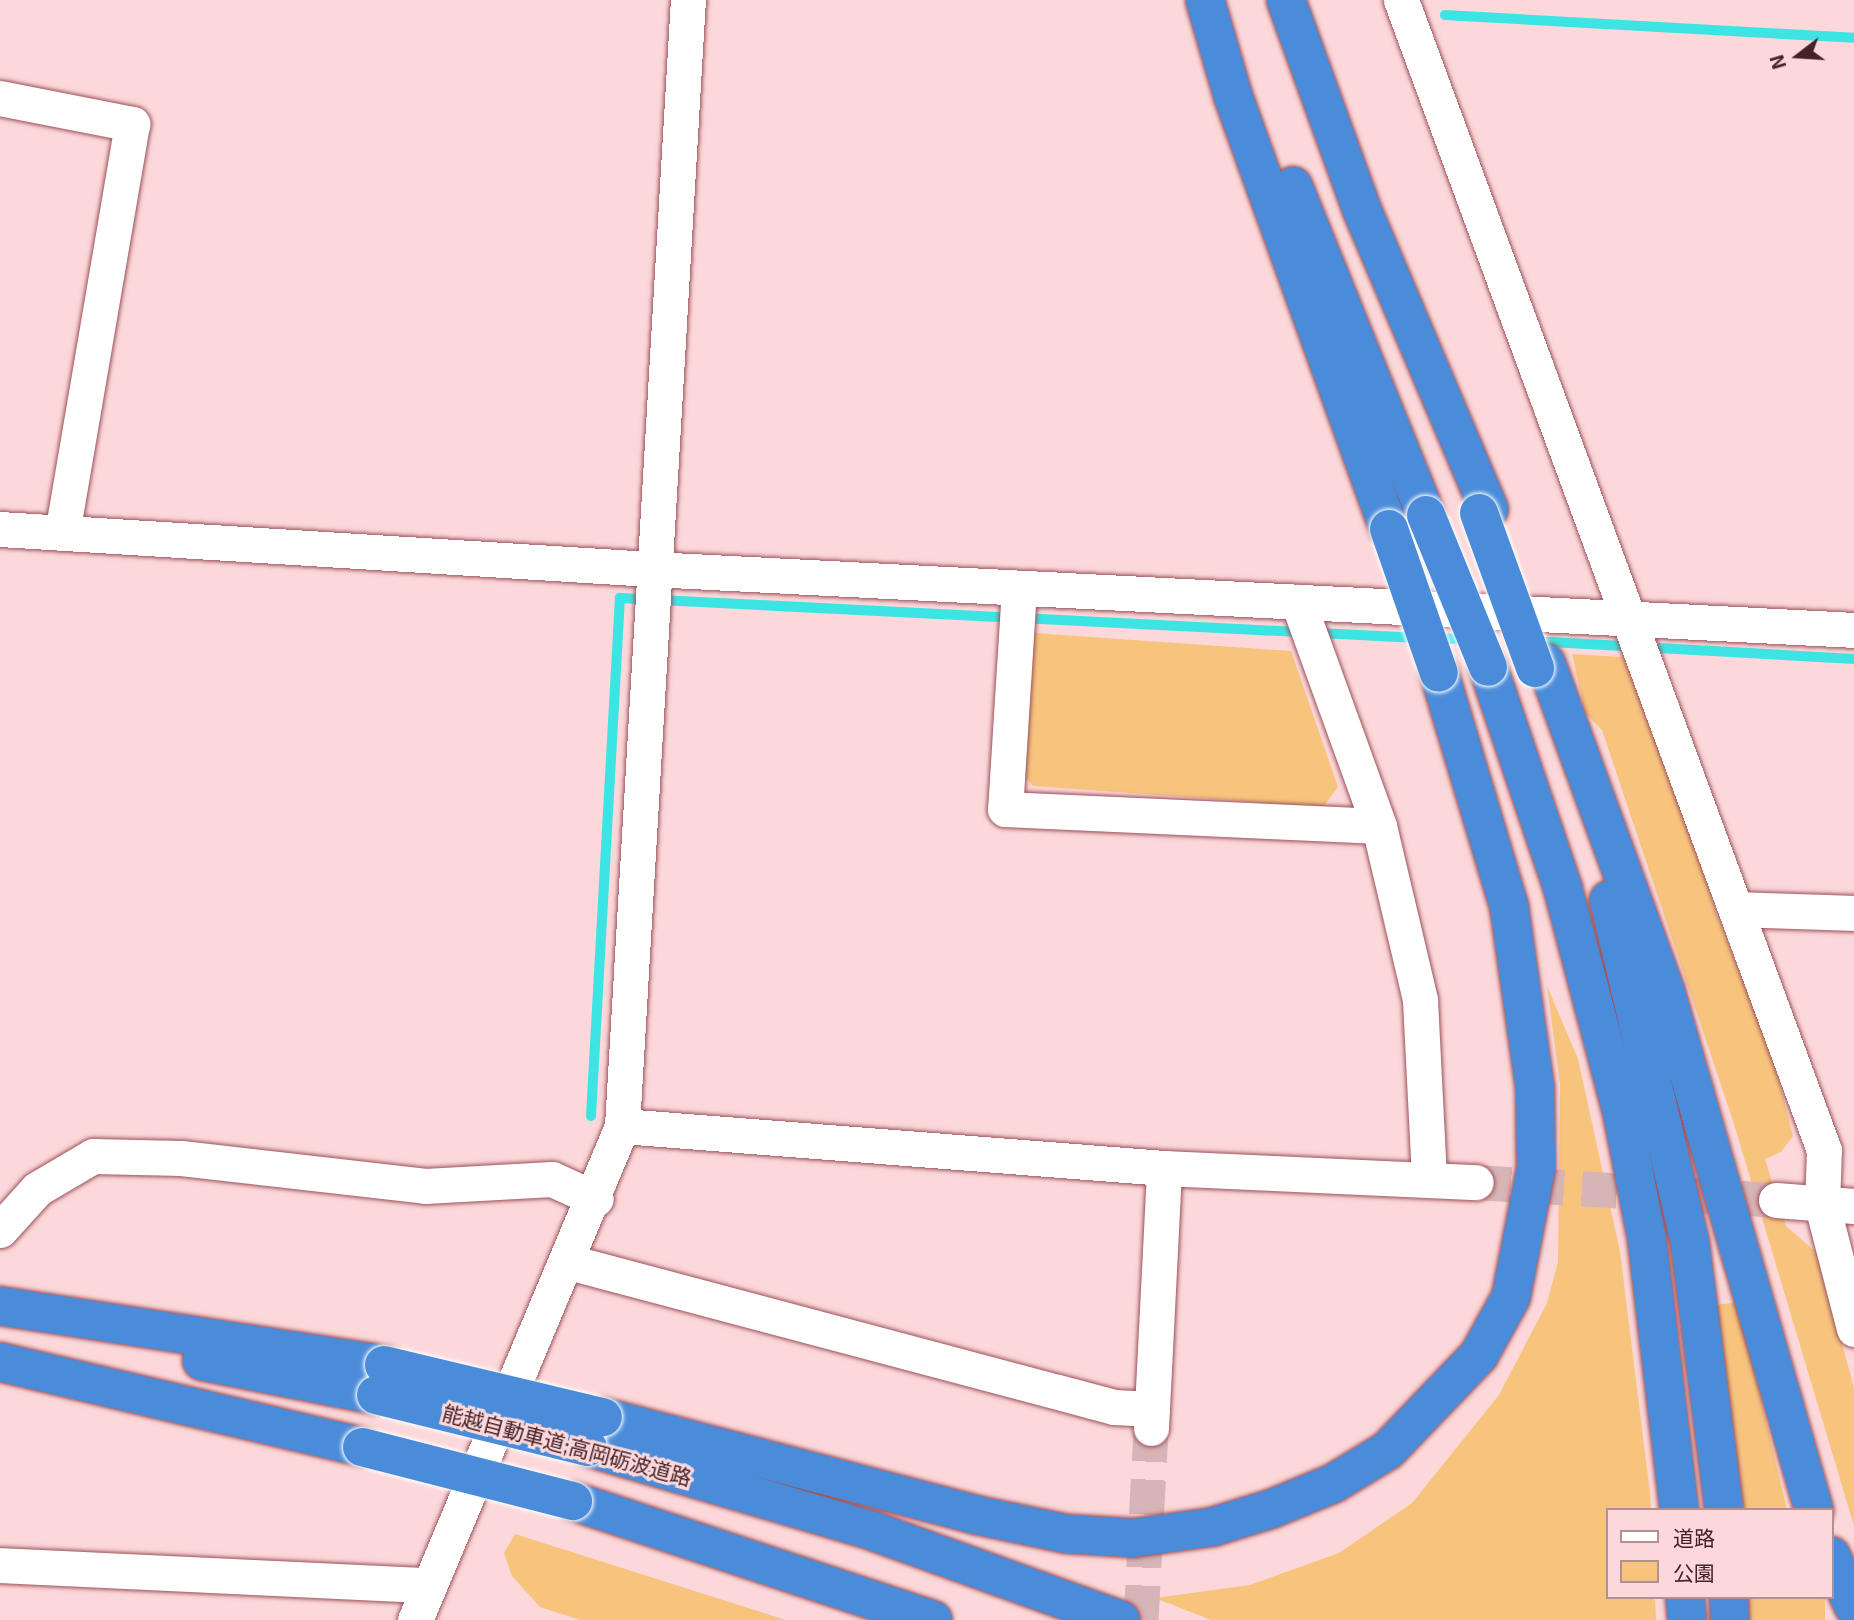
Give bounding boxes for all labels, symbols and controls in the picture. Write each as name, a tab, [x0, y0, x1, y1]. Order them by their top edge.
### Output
north arrow	[1763, 21, 1833, 91]
text: N	[1764, 52, 1790, 72]
street label: 能越自動車道;高岡砺波道路	[440, 1400, 694, 1490]
legend	[1605, 1508, 1833, 1599]
text: 道路	[1673, 1525, 1715, 1550]
text: 公園	[1673, 1560, 1715, 1585]

